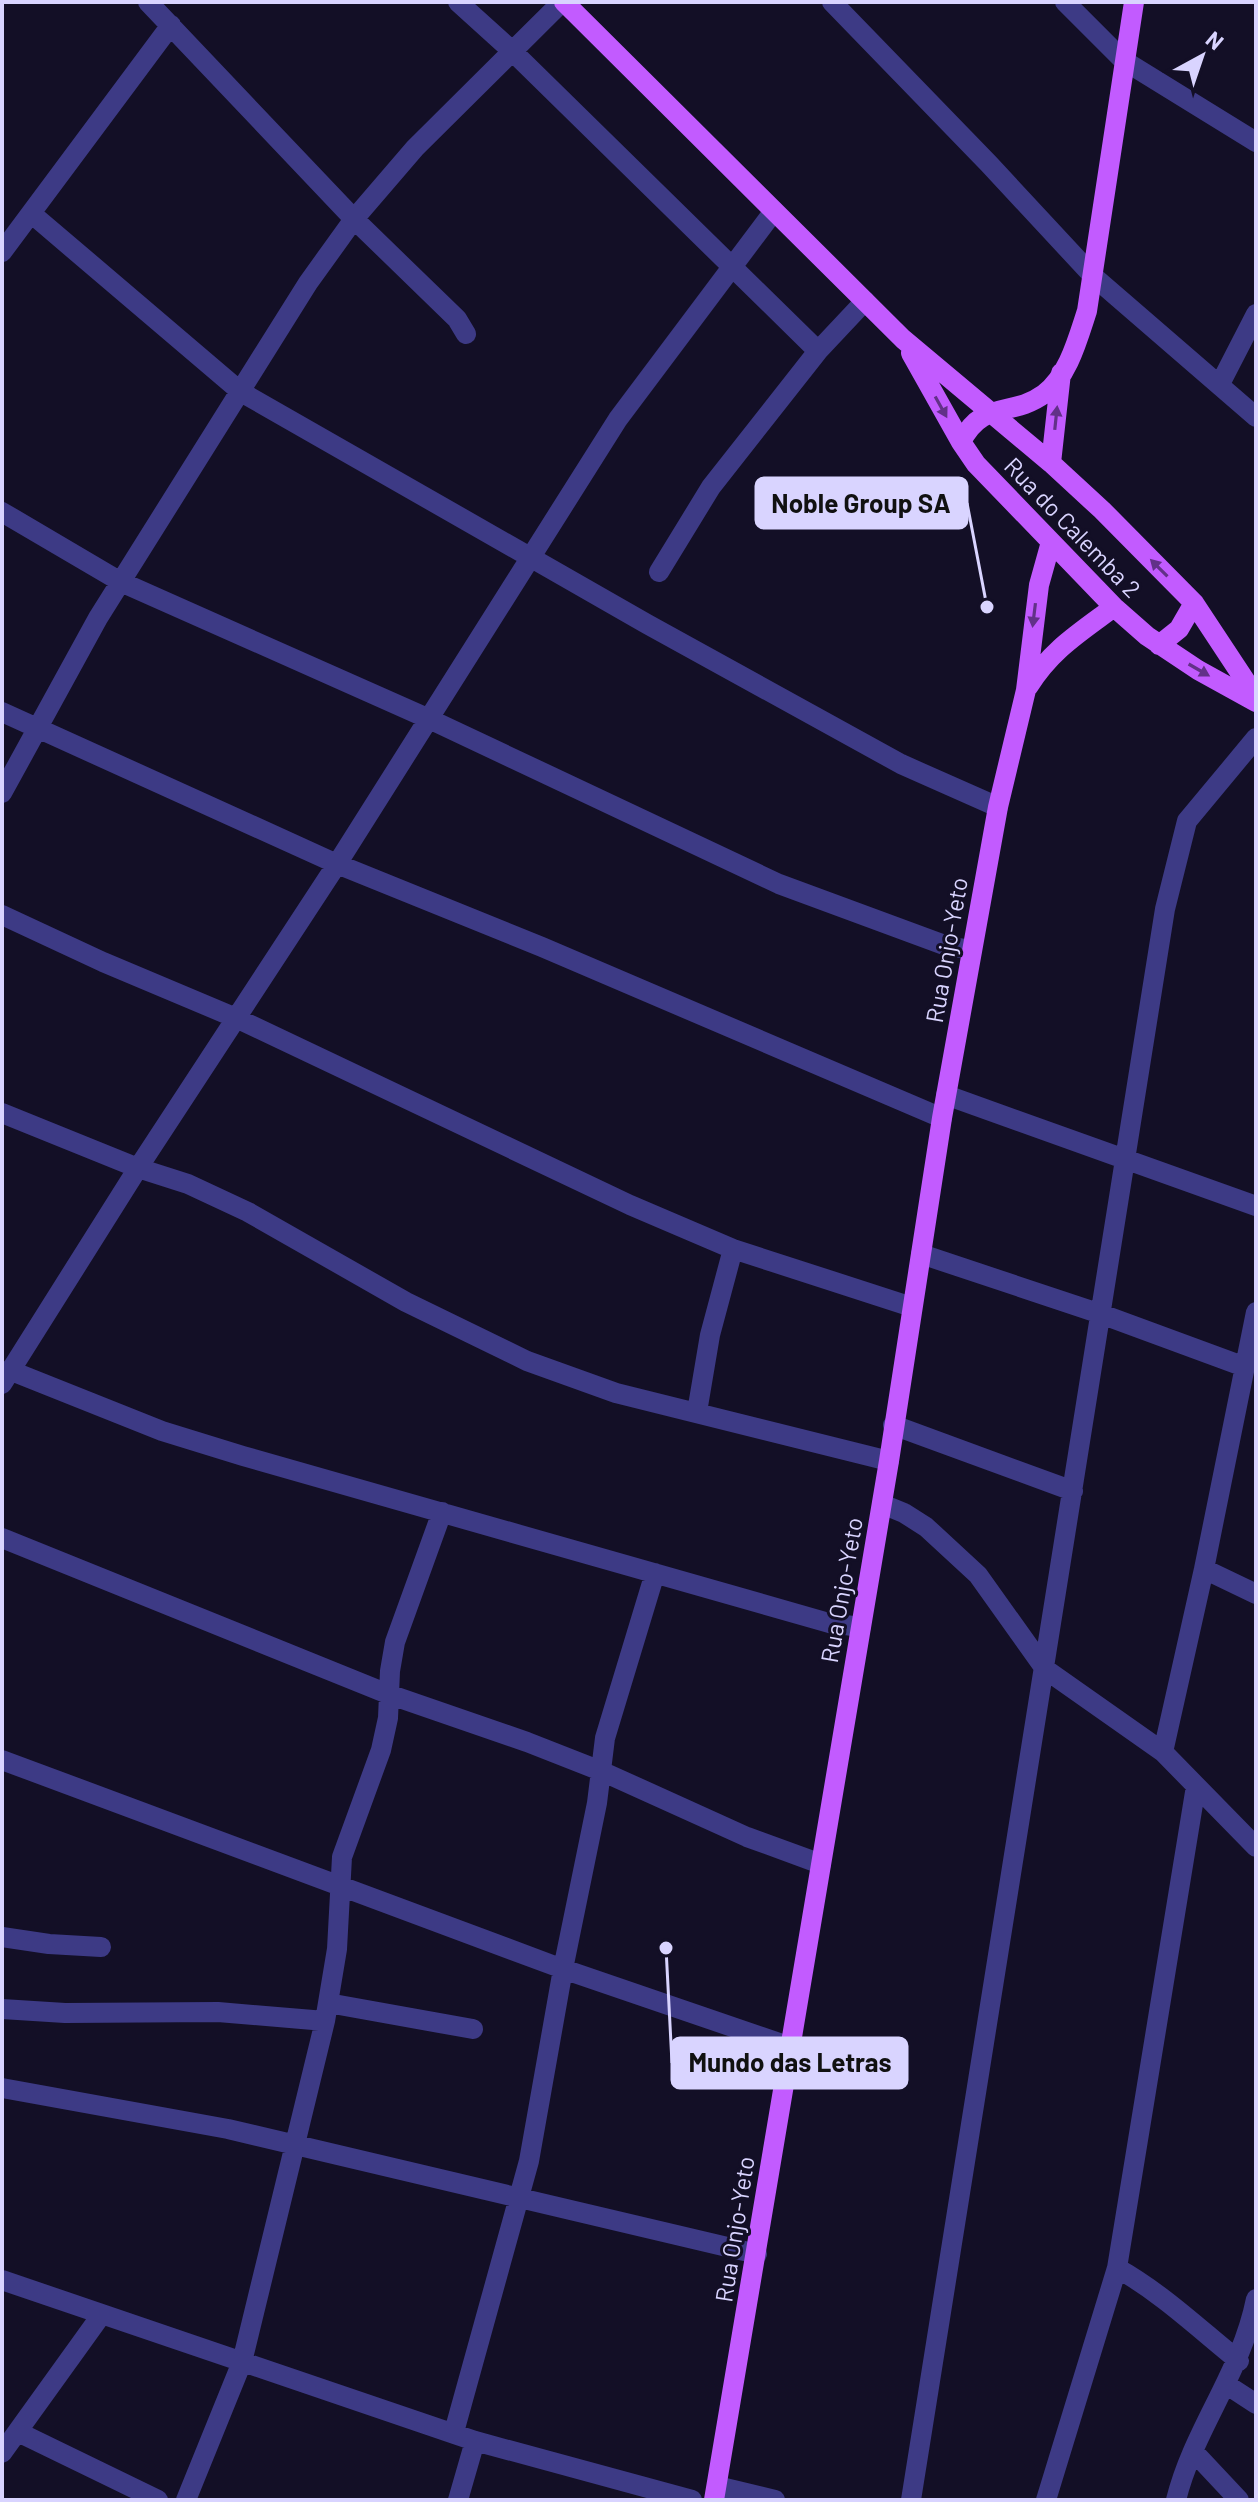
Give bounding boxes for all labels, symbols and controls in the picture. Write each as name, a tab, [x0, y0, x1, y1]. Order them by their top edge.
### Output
north arrow	[1162, 16, 1242, 96]
text: N	[1202, 25, 1229, 55]
one-way arrow	[934, 396, 948, 419]
one-way arrow	[1050, 405, 1063, 430]
street label: Rua do Calemba 2	[999, 451, 1147, 603]
callout: Noble Group SA	[756, 478, 967, 528]
text: Noble Group SA	[771, 487, 951, 518]
one-way arrow	[1150, 559, 1169, 578]
one-way arrow	[1028, 603, 1041, 628]
one-way arrow	[1188, 663, 1210, 677]
street label: Rua Onjo-Yeto	[919, 875, 973, 1025]
street label: Rua Onjo-Yeto	[814, 1515, 868, 1665]
callout: Mundo das Letras	[672, 2038, 907, 2088]
text: Mundo das Letras	[688, 2046, 892, 2077]
street label: Rua Onjo-Yeto	[708, 2154, 760, 2304]

